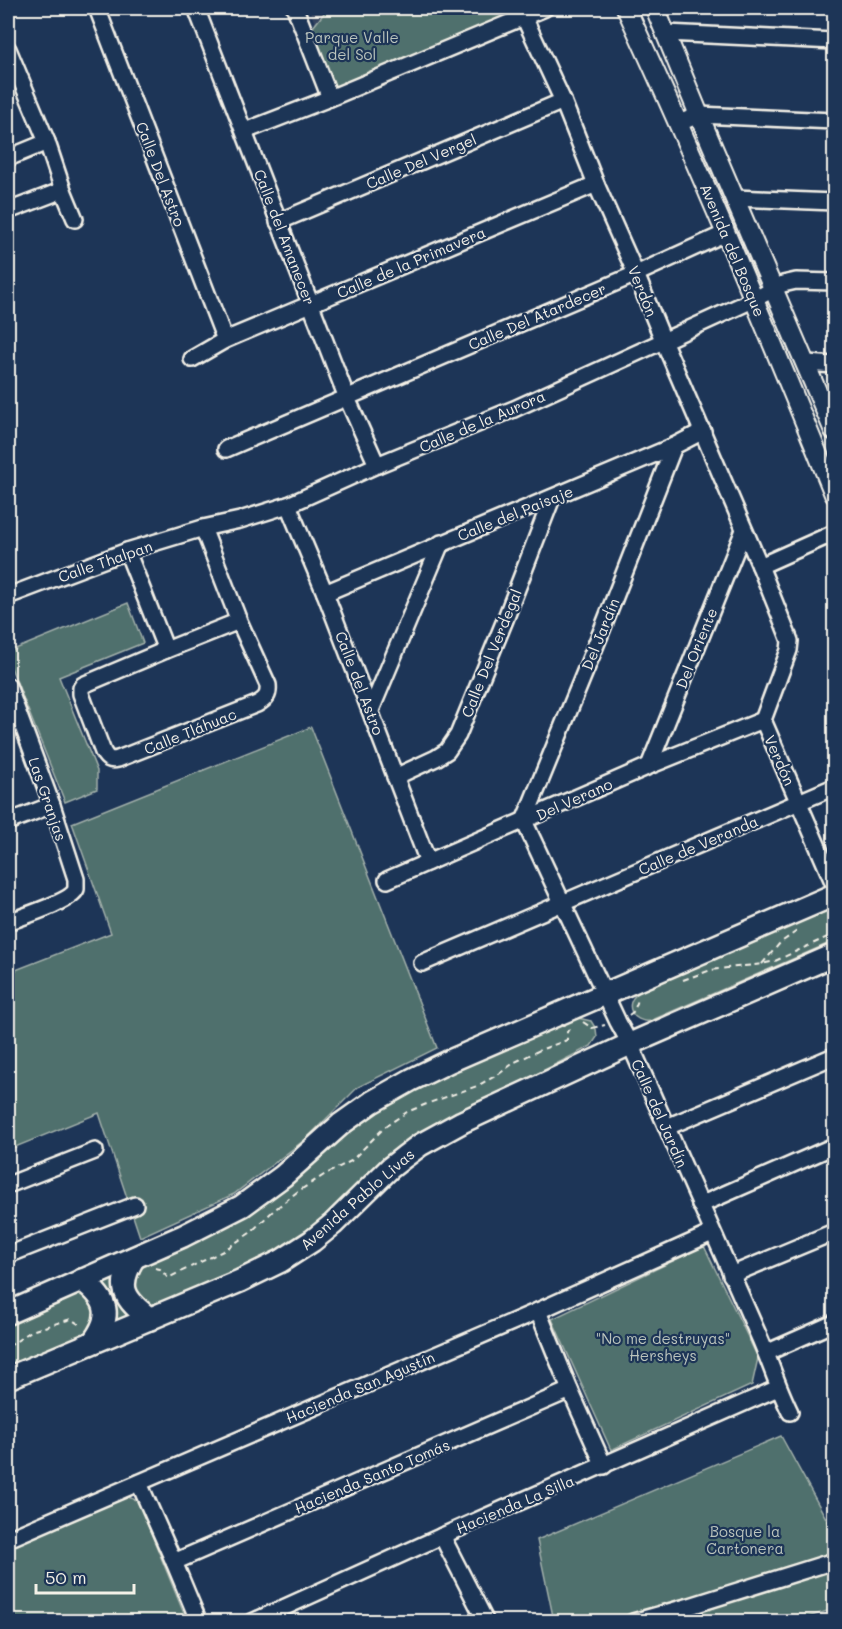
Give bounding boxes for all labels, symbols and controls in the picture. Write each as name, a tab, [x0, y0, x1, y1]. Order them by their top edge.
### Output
park label: Parque Valle del Sol	[305, 27, 399, 64]
street label: Calle Del Astro	[132, 119, 190, 229]
street label: Calle Del Vergel	[363, 129, 479, 193]
street label: Calle del Amanecer	[250, 166, 320, 308]
street label: Avenida del Bosque	[696, 180, 770, 320]
street label: Calle de la Primavera	[334, 222, 488, 302]
street label: Verdón	[624, 263, 662, 319]
street label: Calle Del Atardecer	[465, 278, 609, 354]
street label: Calle de la Aurora	[416, 385, 548, 457]
street label: Calle del Paisaje	[454, 481, 576, 545]
street label: Calle Thalpan	[55, 536, 155, 586]
street label: Calle Del Verdegal	[456, 586, 526, 720]
street label: Del Jardín	[577, 595, 623, 673]
street label: Del Oriente	[671, 605, 721, 691]
street label: Calle del Astro	[331, 628, 389, 738]
street label: Calle Tláhuac	[141, 703, 239, 759]
street label: Verdón	[760, 732, 800, 788]
street label: Las Granjas	[24, 754, 72, 844]
street label: Del Verano	[533, 773, 615, 825]
street label: Calle de Veranda	[635, 811, 761, 879]
street label: Calle del Jardín	[627, 1056, 693, 1170]
street label: Avenida Pablo Livas	[296, 1144, 418, 1254]
park label: "No me destruyas" Hersheys	[596, 1328, 730, 1365]
street label: Hacienda San Agustín	[283, 1347, 437, 1427]
street label: Hacienda Santo Tomás	[291, 1434, 453, 1518]
street label: Hacienda La Silla	[453, 1470, 577, 1538]
park label: Bosque la Cartonera	[706, 1521, 784, 1558]
scale bar	[36, 1557, 134, 1595]
text: 50 m	[45, 1565, 87, 1589]

